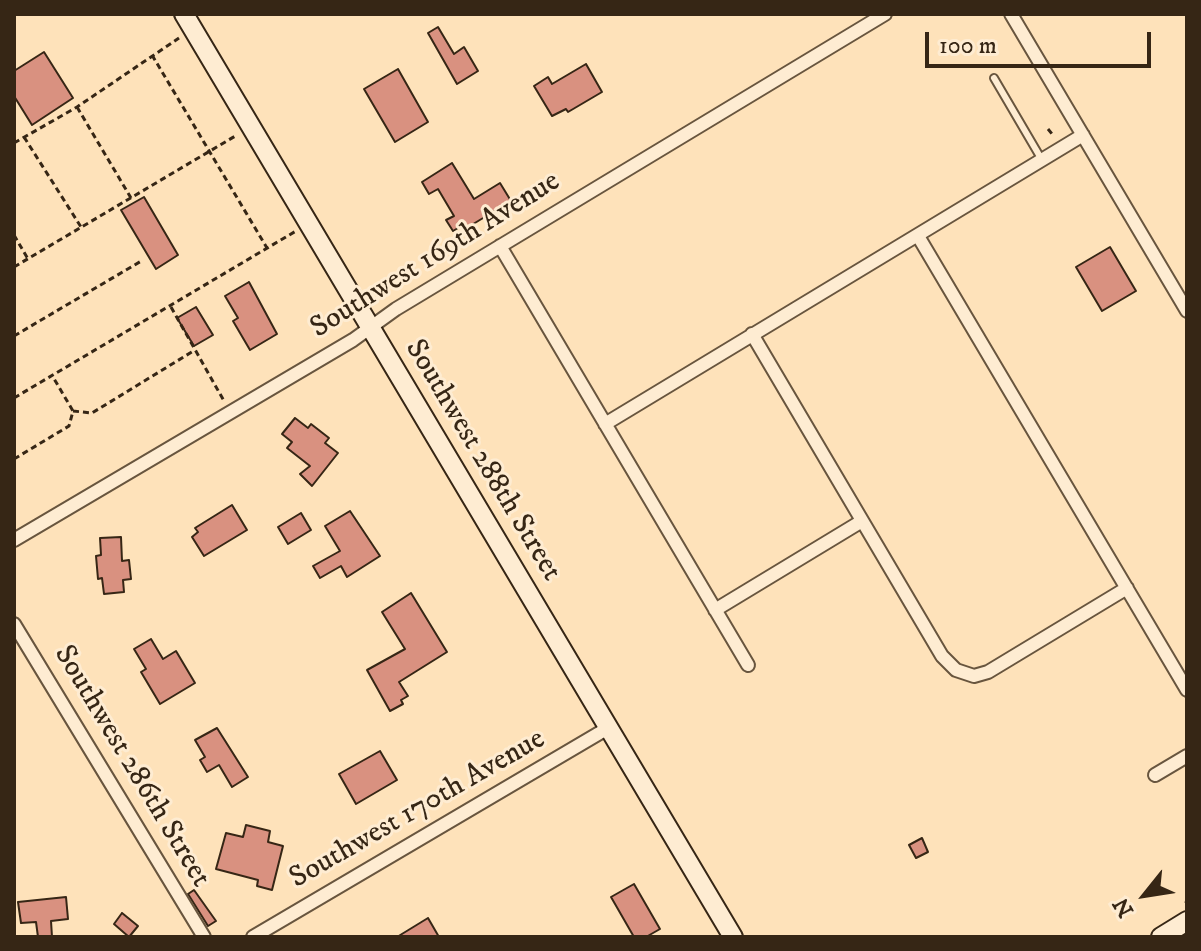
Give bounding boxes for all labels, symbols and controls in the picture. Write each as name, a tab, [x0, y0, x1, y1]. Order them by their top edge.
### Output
scale bar	[929, 16, 1155, 66]
text: 100 m	[939, 31, 997, 61]
street label: Southwest 169th Avenue	[305, 165, 567, 347]
street label: Southwest 288th Street	[396, 334, 568, 588]
street label: Southwest 286th Street	[45, 640, 217, 894]
street label: Southwest 170th Avenue	[284, 722, 552, 898]
north arrow	[1105, 855, 1185, 935]
text: N	[1108, 893, 1140, 922]

